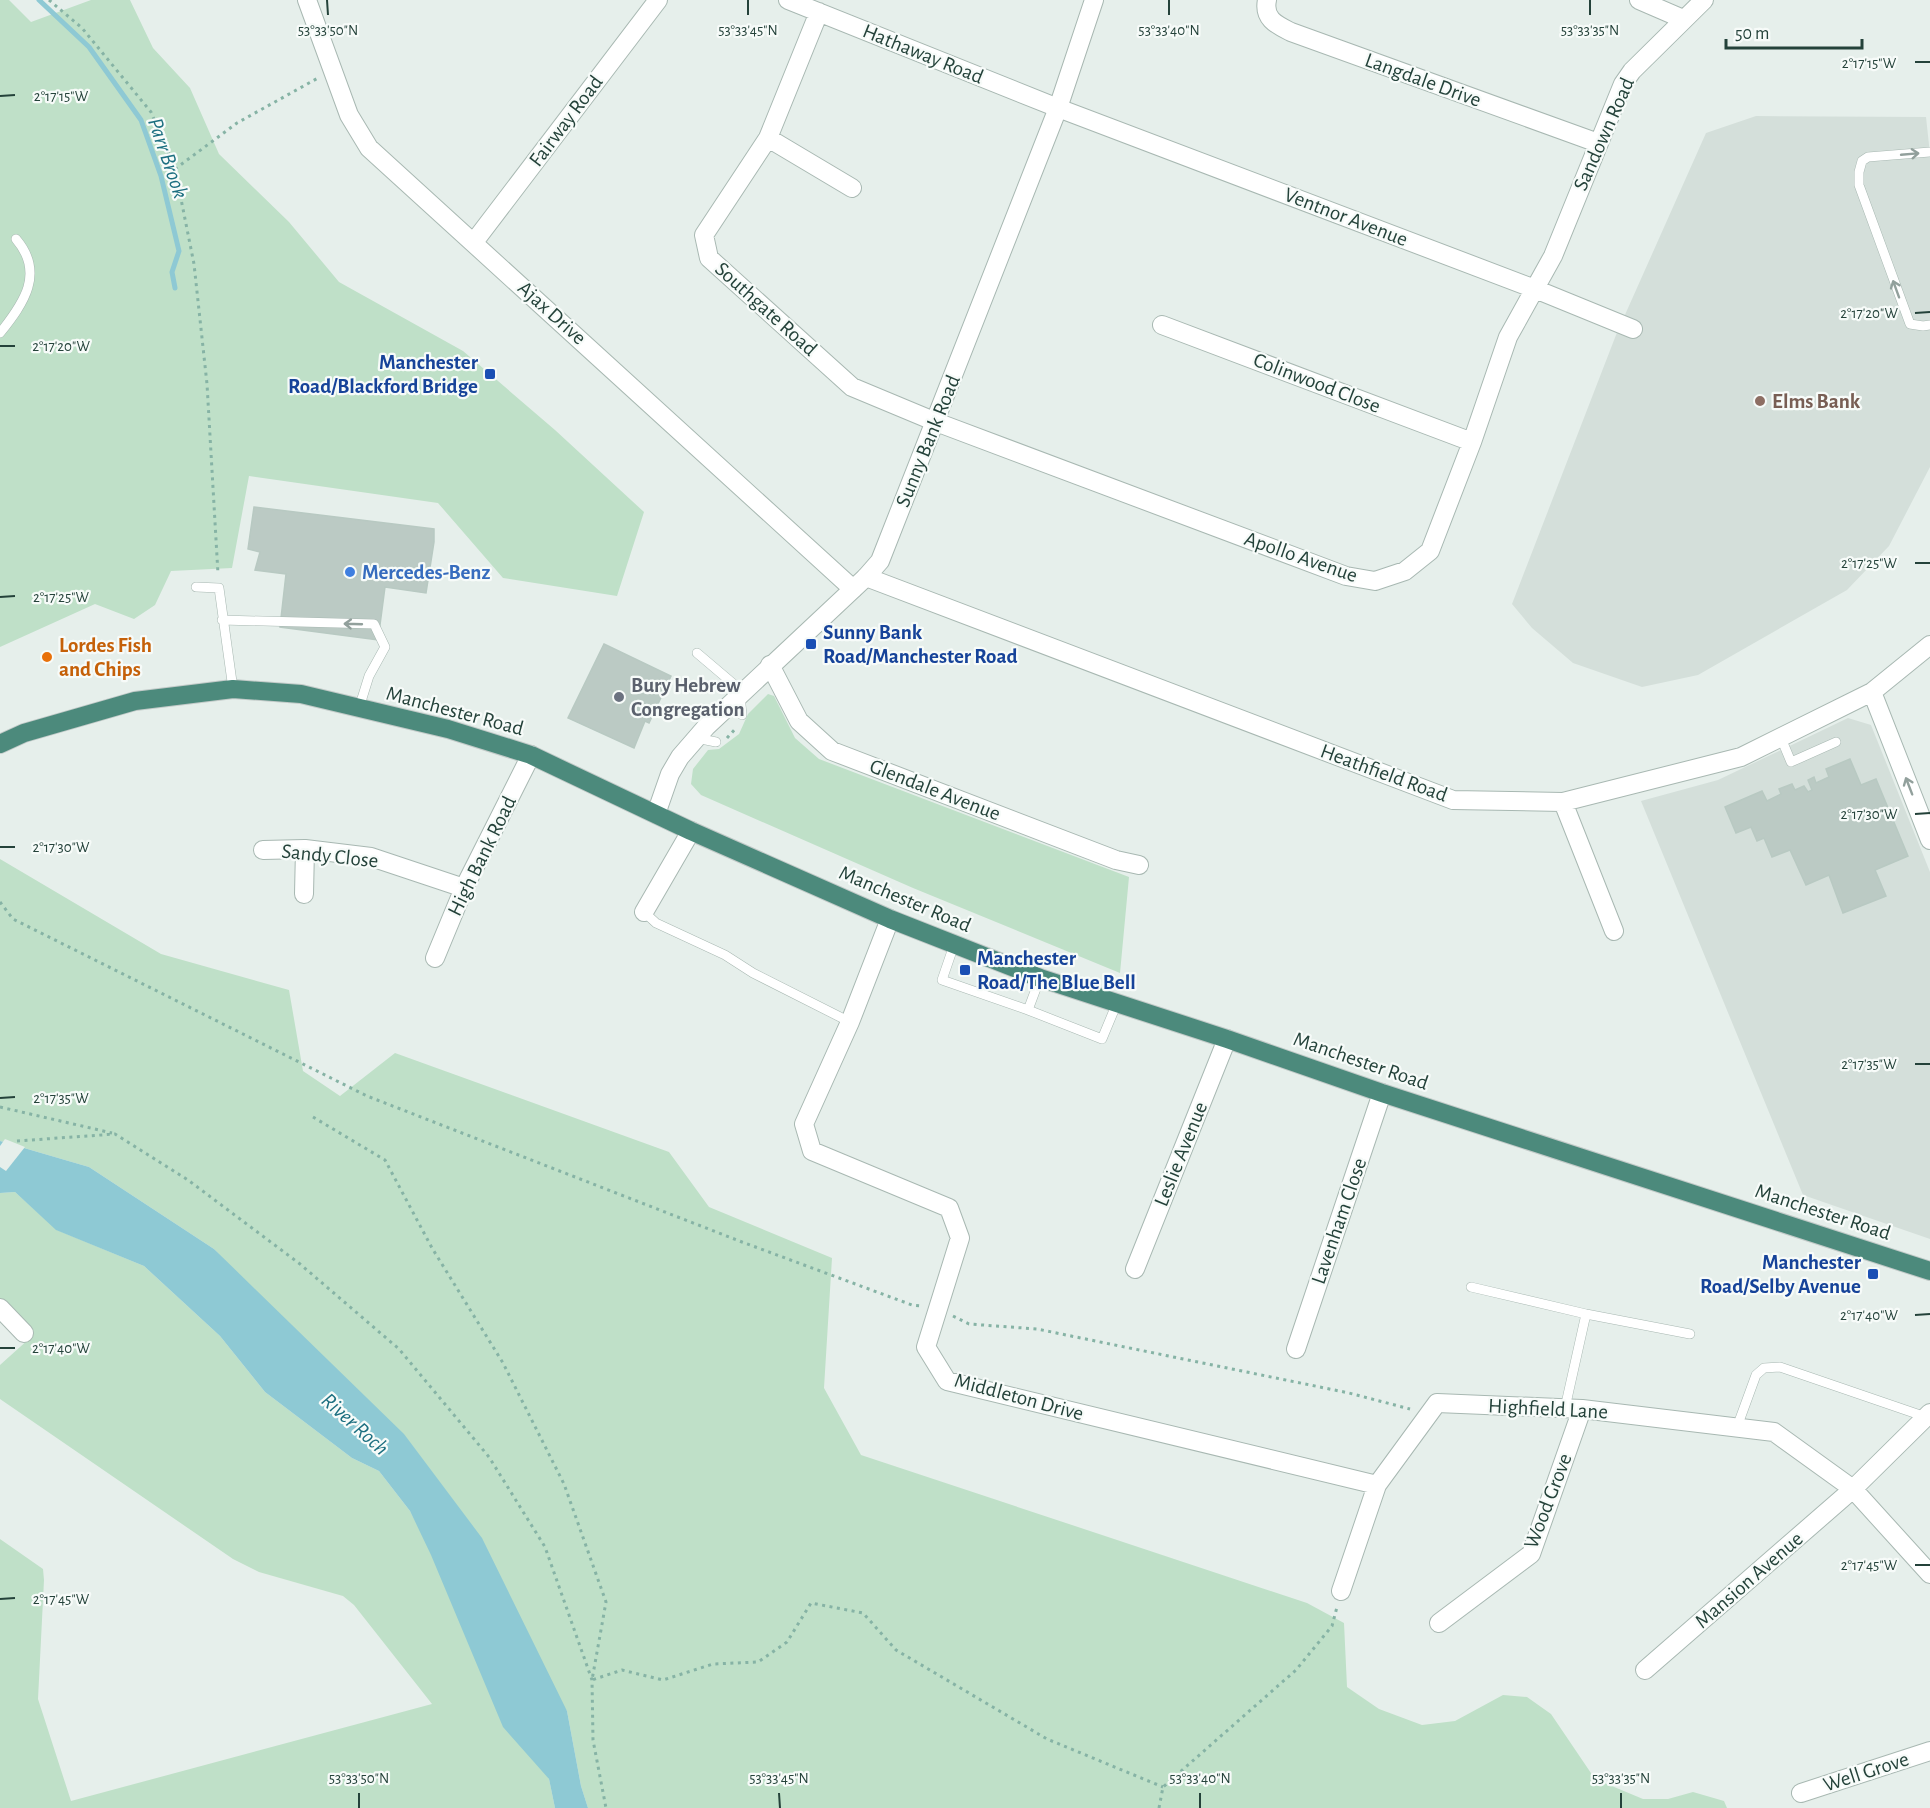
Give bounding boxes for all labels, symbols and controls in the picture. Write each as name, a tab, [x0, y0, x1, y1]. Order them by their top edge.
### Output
scale bar	[1726, 12, 1862, 50]
street label: Hathaway Road	[860, 20, 986, 88]
text: 53°33'50"N	[298, 23, 358, 38]
text: 53°33'45"N	[718, 23, 778, 38]
text: 53°33'40"N	[1138, 23, 1200, 38]
text: 53°33'35"N	[1561, 23, 1619, 38]
text: 50 m	[1735, 25, 1769, 43]
street label: Langdale Drive	[1362, 49, 1484, 111]
text: 2°17'15"W	[1842, 56, 1897, 71]
street label: Fairway Road	[525, 72, 607, 170]
street label: Sandown Road	[1570, 74, 1638, 194]
text: 2°17'15"W	[34, 89, 89, 104]
water label: Parr Brook	[144, 115, 192, 201]
one-way arrow	[1899, 148, 1919, 159]
street label: Ventnor Avenue	[1281, 184, 1411, 250]
street label: Southgate Road	[711, 258, 821, 360]
street label: Ajax Drive	[514, 277, 590, 349]
one-way arrow	[1889, 280, 1900, 299]
text: 2°17'20"W	[1840, 306, 1898, 321]
text: 2°17'20"W	[32, 339, 90, 354]
street label: Colinwood Close	[1251, 349, 1383, 417]
place label: Manchester Road/Blackford Bridge	[288, 352, 479, 397]
marker: Manchester Road/Blackford Bridge	[483, 367, 497, 381]
street label: Sunny Bank Road	[892, 372, 964, 510]
place label: Elms Bank	[1772, 391, 1861, 412]
marker: Elms Bank	[1753, 394, 1767, 408]
street label: Apollo Avenue	[1242, 528, 1360, 586]
text: 2°17'25"W	[1841, 556, 1898, 571]
place label: Mercedes-Benz	[362, 562, 490, 583]
marker: Mercedes-Benz	[343, 565, 357, 579]
text: 2°17'25"W	[33, 590, 90, 605]
one-way arrow	[344, 618, 364, 630]
place label: Sunny Bank Road/Manchester Road	[823, 622, 1018, 667]
place label: Lordes Fish and Chips	[59, 635, 152, 680]
marker: Sunny Bank Road/Manchester Road	[804, 637, 818, 651]
marker: Lordes Fish and Chips	[40, 650, 54, 664]
place label: Bury Hebrew Congregation	[631, 675, 745, 720]
street label: Manchester Road	[384, 683, 526, 739]
marker: Bury Hebrew Congregation	[612, 690, 626, 704]
street label: Heathfield Road	[1318, 740, 1450, 806]
street label: Glendale Avenue	[867, 755, 1003, 825]
one-way arrow	[1903, 777, 1914, 796]
street label: High Bank Road	[444, 793, 520, 919]
text: 2°17'30"W	[1840, 807, 1898, 822]
text: 2°17'30"W	[32, 840, 90, 855]
street label: Sandy Close	[281, 840, 379, 872]
street label: Manchester Road	[836, 862, 974, 936]
place label: Manchester Road/The Blue Bell	[977, 948, 1136, 993]
marker: Manchester Road/The Blue Bell	[958, 963, 972, 977]
street label: Manchester Road	[1291, 1028, 1431, 1094]
text: 2°17'35"W	[1841, 1057, 1897, 1072]
text: 2°17'35"W	[33, 1091, 89, 1106]
street label: Leslie Avenue	[1151, 1099, 1211, 1209]
street label: Lavenham Close	[1308, 1155, 1370, 1287]
street label: Manchester Road	[1753, 1180, 1894, 1244]
place label: Manchester Road/Selby Avenue	[1700, 1252, 1862, 1297]
marker: Manchester Road/Selby Avenue	[1866, 1267, 1880, 1281]
text: 2°17'40"W	[1840, 1308, 1899, 1323]
text: 2°17'40"W	[32, 1341, 91, 1356]
street label: Middleton Drive	[952, 1370, 1086, 1424]
water label: River Roch	[317, 1389, 393, 1459]
street label: Highfield Lane	[1488, 1395, 1608, 1423]
street label: Wood Grove	[1520, 1451, 1576, 1551]
street label: Mansion Avenue	[1691, 1528, 1807, 1632]
text: 2°17'45"W	[1841, 1558, 1898, 1573]
text: 2°17'45"W	[33, 1592, 90, 1607]
street label: Well Grove	[1821, 1748, 1911, 1796]
text: 53°33'50"N	[329, 1771, 389, 1786]
text: 53°33'45"N	[749, 1771, 809, 1786]
text: 53°33'40"N	[1169, 1771, 1231, 1786]
text: 53°33'35"N	[1592, 1771, 1650, 1786]

